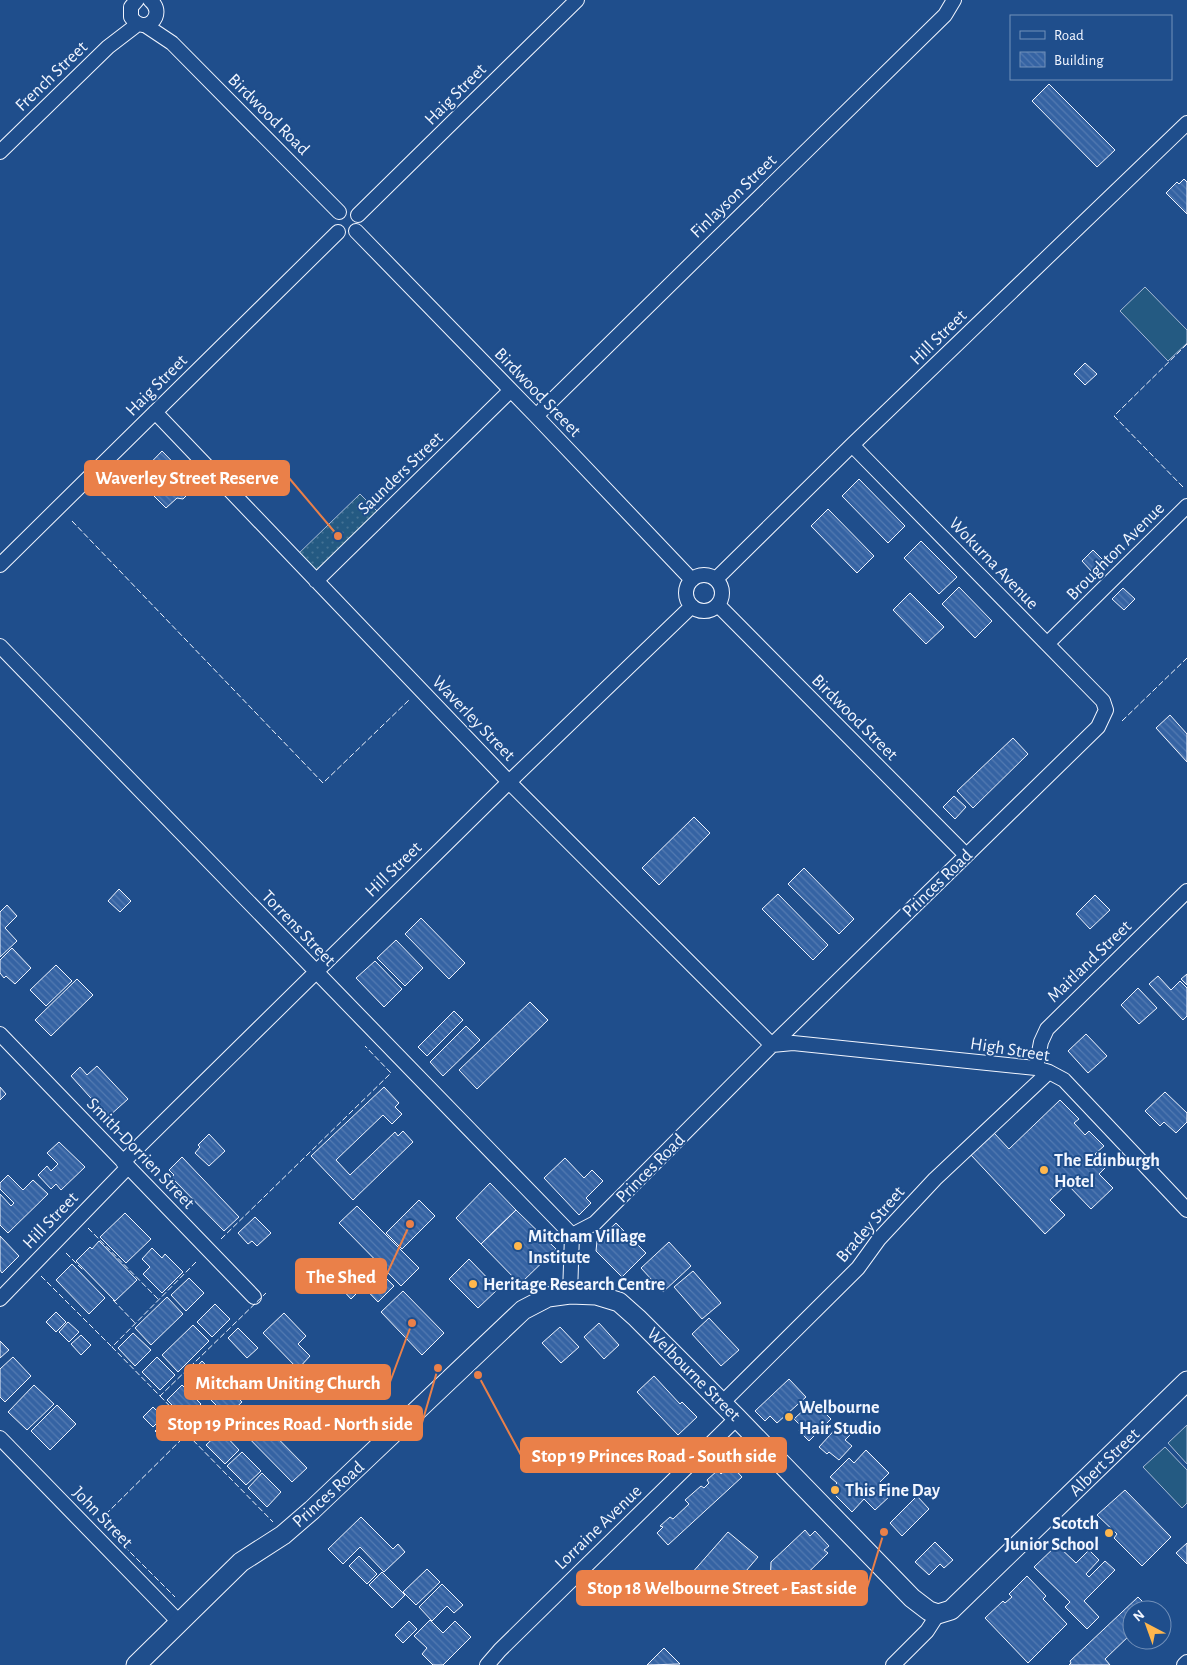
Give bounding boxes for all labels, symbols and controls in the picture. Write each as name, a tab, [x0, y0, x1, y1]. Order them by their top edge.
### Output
legend	[1010, 15, 1172, 80]
text: Road	[1054, 28, 1084, 43]
street label: French Street	[12, 38, 91, 115]
text: Building	[1054, 53, 1104, 68]
street label: Haig Street	[422, 60, 490, 129]
street label: Birdwood Road	[224, 71, 312, 159]
street label: Finlayson Street	[687, 151, 780, 242]
street label: Hill Street	[907, 306, 971, 369]
street label: Birdwood Sreeet	[491, 345, 584, 441]
street label: Haig Street	[123, 351, 191, 420]
street label: Saunders Street	[355, 429, 447, 518]
callout: Waverley Street Reserve	[85, 461, 289, 495]
text: Waverley Street Reserve	[95, 469, 279, 488]
street label: Broughton Avenue	[1063, 499, 1168, 604]
street label: Wokurna Avenue	[945, 514, 1041, 613]
street label: Birdwood Street	[808, 671, 901, 764]
street label: Waverley Street	[428, 673, 518, 765]
street label: Hill Street	[362, 838, 426, 901]
street label: Princes Road	[899, 846, 976, 921]
street label: Torrens Street	[258, 887, 339, 970]
street label: Maitland Street	[1044, 917, 1135, 1006]
street label: High Street	[969, 1035, 1051, 1065]
street label: Smith-Dorrien Street	[83, 1095, 198, 1213]
street label: Princes Road	[613, 1131, 689, 1207]
place label: The Edinburgh Hotel	[1054, 1152, 1160, 1191]
marker: The Edinburgh Hotel	[1038, 1164, 1050, 1176]
street label: Bradey Street	[833, 1183, 909, 1266]
street label: Hill Street	[20, 1189, 82, 1252]
place label: Mitcham Village Institute	[528, 1228, 646, 1267]
marker: Mitcham Village Institute	[512, 1240, 524, 1252]
callout: The Shed	[296, 1259, 386, 1293]
text: The Shed	[306, 1268, 376, 1287]
place label: Heritage Research Centre	[483, 1276, 665, 1294]
marker: Heritage Research Centre	[467, 1278, 479, 1290]
street label: Welbourne Street	[643, 1325, 744, 1425]
callout: Mitcham Uniting Church	[185, 1365, 390, 1399]
text: Mitcham Uniting Church	[195, 1374, 381, 1393]
place label: Welbourne Hair Studio	[799, 1399, 881, 1438]
callout: Stop 19 Princes Road - North side	[157, 1406, 422, 1440]
marker: Welbourne Hair Studio	[783, 1411, 795, 1423]
text: Stop 19 Princes Road - North side	[167, 1415, 413, 1434]
street label: Albert Street	[1066, 1425, 1143, 1500]
callout: Stop 19 Princes Road - South side	[521, 1438, 786, 1472]
text: Stop 19 Princes Road - South side	[532, 1447, 776, 1466]
street label: Princes Road	[289, 1458, 368, 1531]
street label: Lorraine Avenue	[552, 1482, 646, 1573]
place label: This Fine Day	[845, 1482, 941, 1500]
street label: John Street	[69, 1483, 136, 1552]
marker: This Fine Day	[829, 1484, 841, 1496]
place label: Scotch Junior School	[1004, 1515, 1099, 1554]
marker: Scotch Junior School	[1103, 1527, 1115, 1539]
callout: Stop 18 Welbourne Street - East side	[577, 1571, 867, 1605]
text: Stop 18 Welbourne Street - East side	[587, 1579, 857, 1598]
north arrow	[1122, 1600, 1172, 1650]
text: N	[1131, 1607, 1147, 1624]

